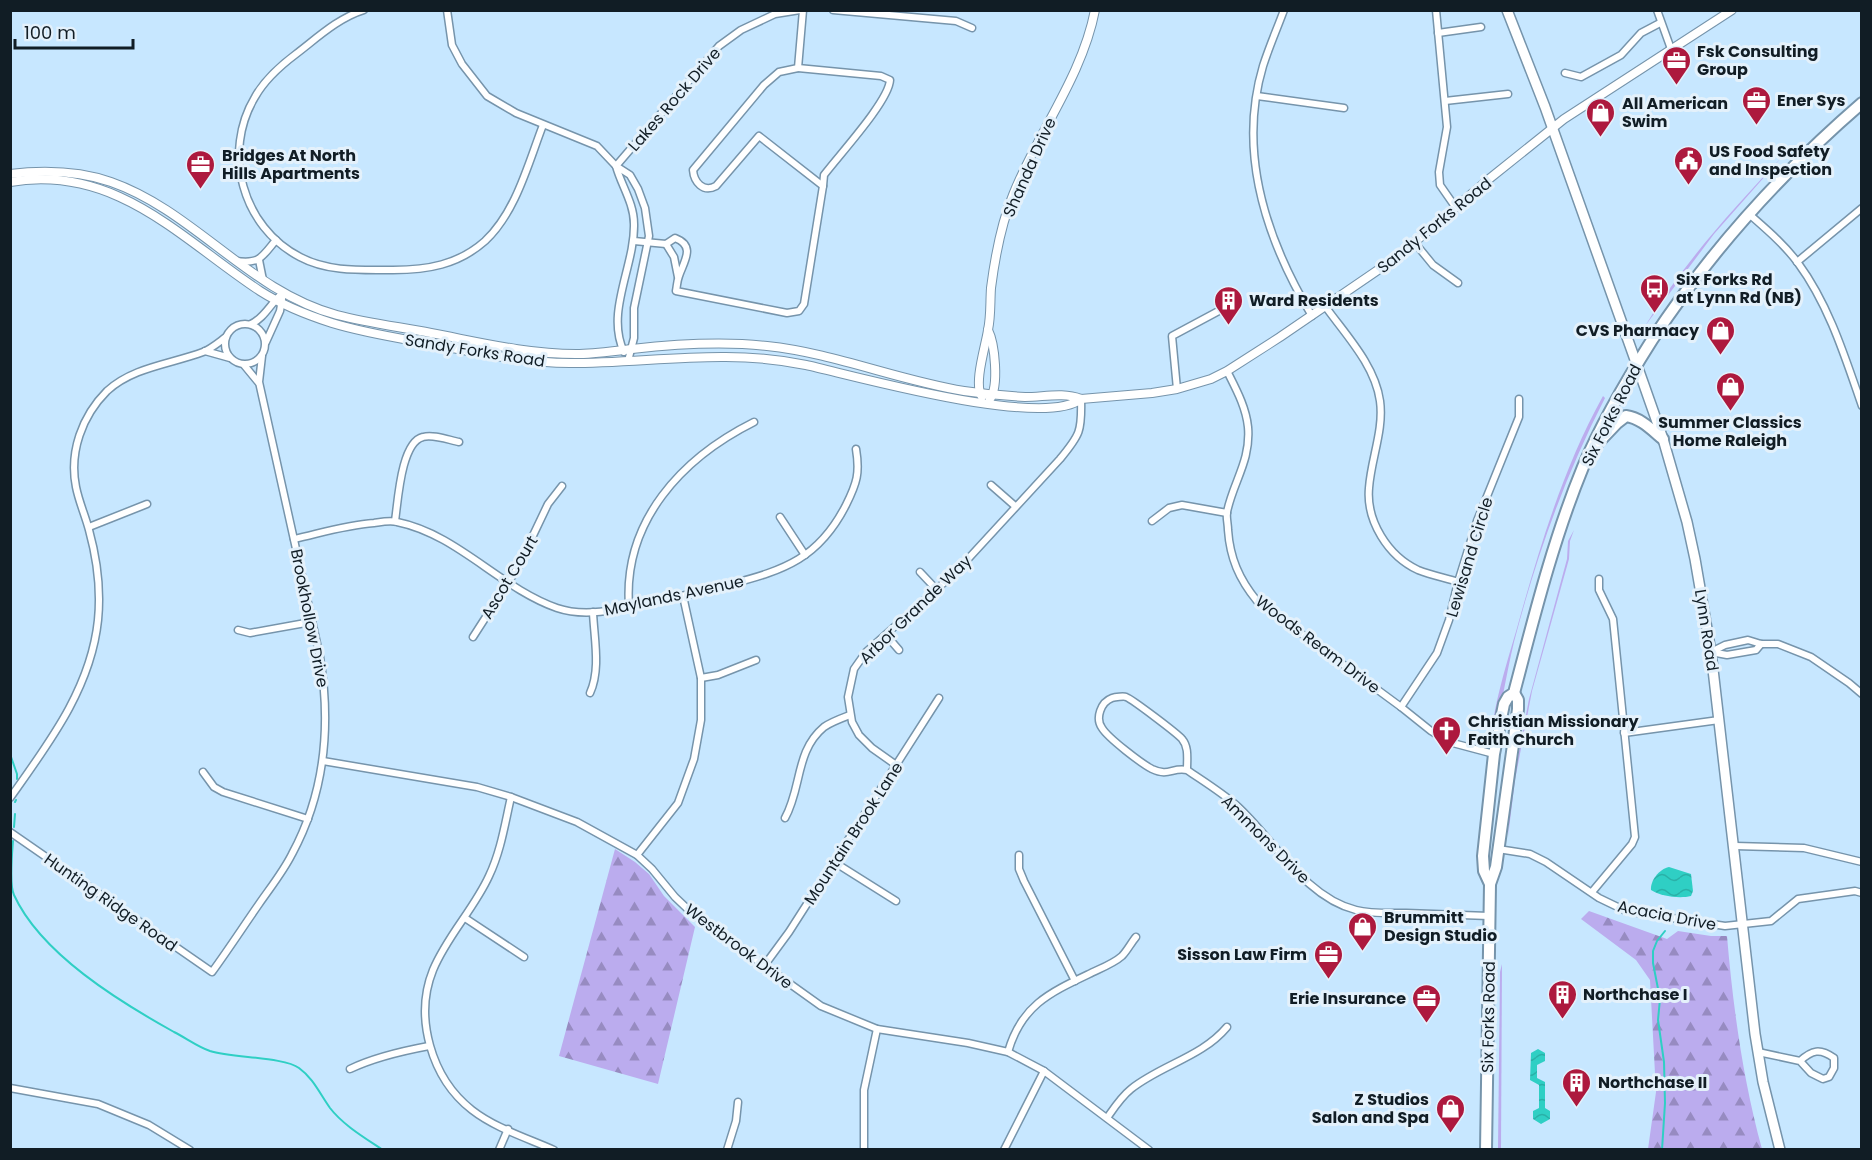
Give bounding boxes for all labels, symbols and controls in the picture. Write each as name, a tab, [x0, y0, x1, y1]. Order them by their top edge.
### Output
scale bar	[15, 12, 134, 50]
text: 100 m	[24, 20, 76, 45]
place label: Fsk Consulting Group	[1697, 40, 1818, 81]
street label: Lakes Rock Drive	[623, 42, 726, 156]
office icon: Fsk Consulting Group	[1660, 44, 1692, 86]
office icon: Ener Sys	[1740, 84, 1772, 126]
place label: Ener Sys	[1777, 89, 1845, 112]
place label: All American Swim	[1622, 92, 1728, 133]
shop icon: All American Swim	[1585, 96, 1617, 138]
street label: Shanda Drive	[997, 114, 1062, 221]
place label: US Food Safety and Inspection	[1709, 140, 1832, 181]
place label: Bridges At North Hills Apartments	[222, 144, 360, 185]
public building icon: US Food Safety and Inspection	[1672, 144, 1704, 186]
office icon: Bridges At North Hills Apartments	[185, 148, 217, 190]
street label: Sandy Forks Road	[1372, 172, 1496, 279]
place label: Six Forks Rd at Lynn Rd (NB)	[1676, 268, 1802, 309]
bus stop icon: Six Forks Rd at Lynn Rd (NB)	[1639, 272, 1671, 314]
building icon: Ward Residents	[1212, 284, 1244, 326]
place label: Ward Residents	[1249, 289, 1379, 312]
shop icon: CVS Pharmacy	[1704, 314, 1736, 356]
place label: CVS Pharmacy	[1576, 319, 1700, 342]
street label: Sandy Forks Road	[403, 328, 546, 373]
street label: Six Forks Road	[1576, 360, 1647, 470]
shop icon: Summer Classics Home Raleigh	[1714, 370, 1746, 412]
place label: Summer Classics Home Raleigh	[1658, 411, 1802, 452]
street label: Lewisand Circle	[1440, 494, 1499, 620]
street label: Ascot Court	[475, 531, 544, 623]
street label: Brookhollow Drive	[285, 547, 334, 689]
street label: Arbor Grande Way	[854, 550, 977, 669]
street label: Maylands Avenue	[602, 569, 746, 622]
street label: Lynn Road	[1689, 588, 1724, 673]
street label: Woods Ream Drive	[1251, 590, 1385, 699]
place label: Christian Missionary Faith Church	[1468, 710, 1639, 751]
church icon: Christian Missionary Faith Church	[1431, 714, 1463, 756]
street label: Mountain Brook Lane	[799, 757, 908, 909]
street label: Ammons Drive	[1216, 790, 1315, 889]
street label: Hunting Ridge Road	[40, 848, 182, 957]
street label: Acacia Drive	[1616, 895, 1718, 936]
street label: Westbrook Drive	[680, 898, 797, 995]
place label: Brummitt Design Studio	[1384, 906, 1497, 947]
shop icon: Brummitt Design Studio	[1347, 910, 1379, 952]
office icon: Sisson Law Firm	[1312, 938, 1344, 980]
place label: Sisson Law Firm	[1177, 943, 1307, 966]
street label: Six Forks Road	[1476, 961, 1501, 1073]
building icon: Northchase I	[1546, 978, 1578, 1020]
office icon: Erie Insurance	[1411, 982, 1443, 1024]
place label: Northchase I	[1583, 983, 1688, 1006]
place label: Erie Insurance	[1289, 987, 1406, 1010]
building icon: Northchase II	[1561, 1066, 1593, 1108]
place label: Northchase II	[1598, 1071, 1707, 1094]
place label: Z Studios Salon and Spa	[1312, 1088, 1429, 1129]
shop icon: Z Studios Salon and Spa	[1434, 1092, 1466, 1134]

